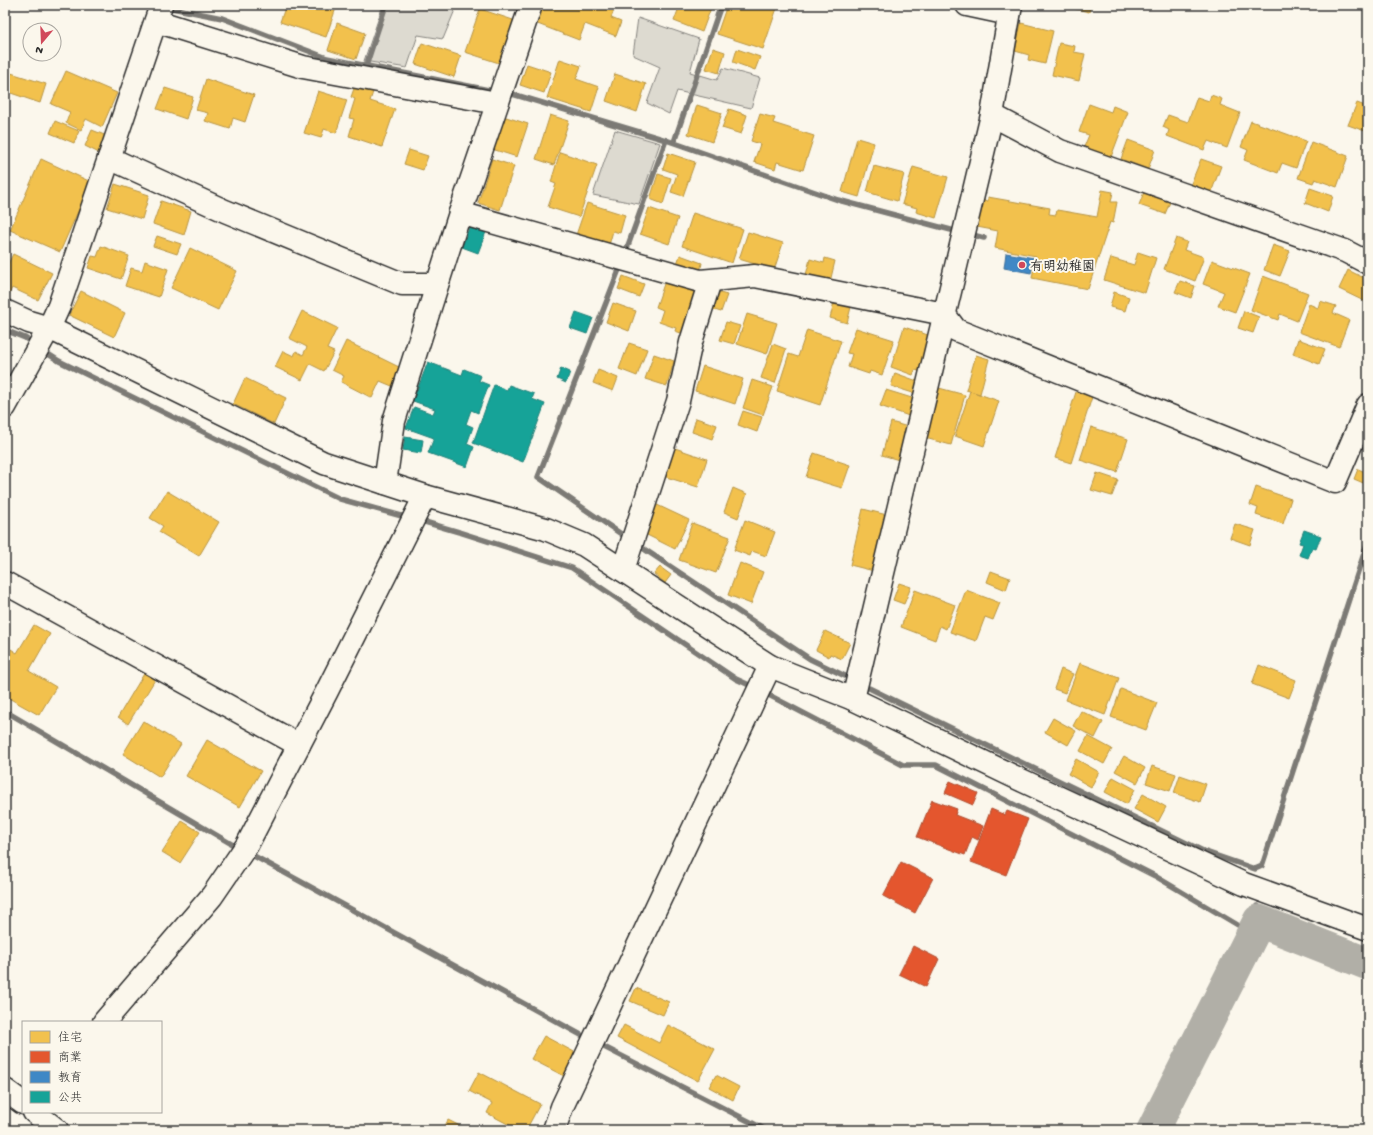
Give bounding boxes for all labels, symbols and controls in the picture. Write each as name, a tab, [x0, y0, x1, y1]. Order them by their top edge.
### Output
north arrow	[22, 22, 62, 62]
text: N	[34, 43, 45, 56]
place label: 有明幼稚園	[1030, 259, 1095, 275]
marker: 有明幼稚園	[1017, 260, 1027, 270]
legend	[22, 1021, 162, 1113]
text: 住宅	[58, 1031, 82, 1046]
text: 商業	[58, 1051, 82, 1066]
text: 教育	[58, 1071, 82, 1086]
text: 公共	[58, 1091, 82, 1106]

